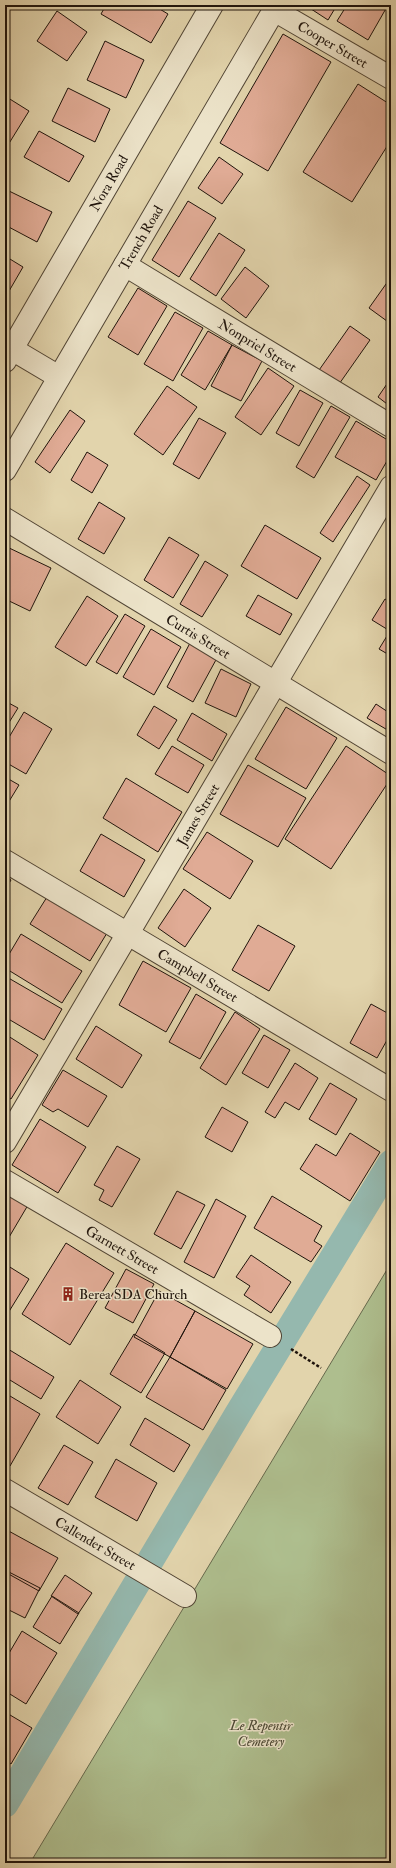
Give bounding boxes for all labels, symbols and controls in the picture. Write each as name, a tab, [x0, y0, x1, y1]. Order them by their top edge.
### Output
street label: Cooper Street	[295, 17, 371, 72]
street label: Nora Road	[86, 152, 132, 214]
street label: Trench Road	[115, 202, 166, 273]
street label: Nonpriel Street	[215, 315, 300, 376]
street label: Curtis Street	[163, 610, 234, 662]
street label: James Street	[172, 780, 223, 850]
street label: Campbell Street	[154, 945, 241, 1006]
street label: Garnett Street	[83, 1222, 162, 1278]
building icon: Berea SDA Church	[60, 1286, 76, 1302]
place label: Berea SDA Church	[79, 1286, 188, 1303]
street label: Callender Street	[52, 1513, 139, 1574]
park label: Le Repentir Cemetery	[229, 1717, 293, 1750]

